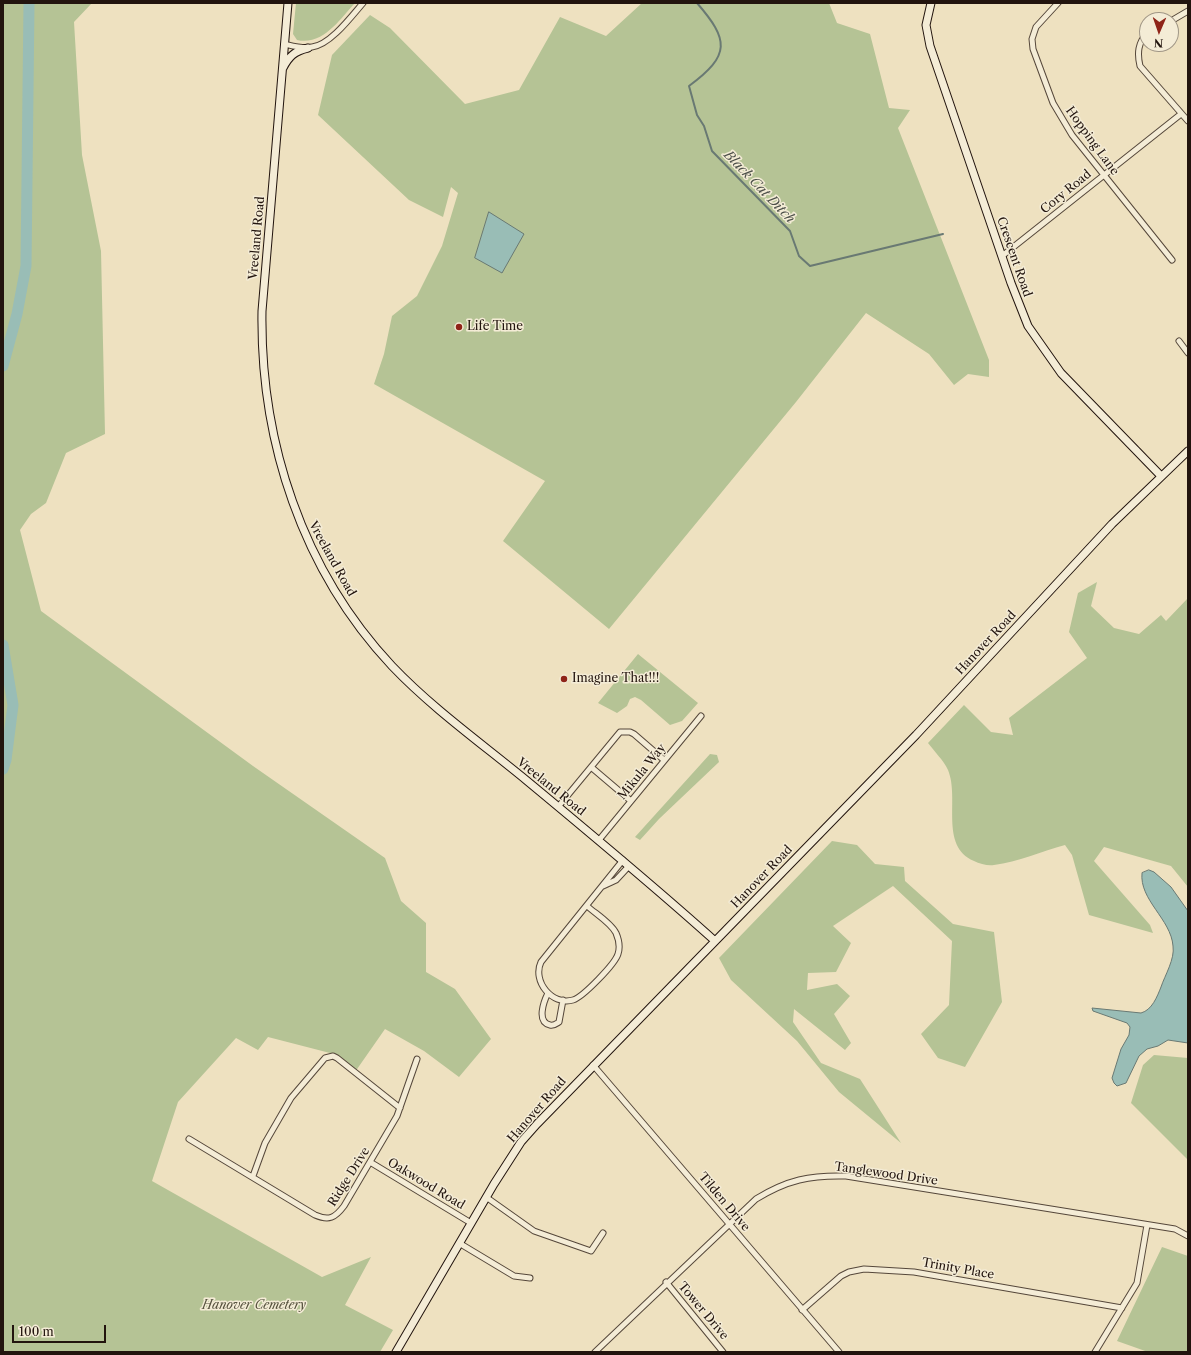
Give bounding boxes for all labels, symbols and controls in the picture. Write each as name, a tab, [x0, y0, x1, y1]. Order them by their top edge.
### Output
north arrow	[1139, 12, 1179, 52]
text: N	[1154, 36, 1164, 50]
street label: Hopping Lane	[1062, 104, 1122, 178]
water label: Black Cat Ditch	[720, 147, 798, 227]
street label: Cory Road	[1038, 167, 1094, 217]
street label: Vreeland Road	[246, 196, 268, 280]
street label: Crescent Road	[994, 215, 1034, 299]
place label: Life Time	[467, 320, 523, 334]
marker: Life Time	[454, 322, 464, 332]
street label: Vreeland Road	[305, 519, 359, 599]
street label: Hanover Road	[953, 608, 1019, 678]
place label: Imagine That!!!	[572, 672, 659, 686]
marker: Imagine That!!!	[559, 674, 569, 684]
street label: Mikula Way	[615, 741, 669, 803]
street label: Vreeland Road	[514, 755, 588, 819]
street label: Hanover Road	[728, 843, 796, 911]
street label: Hanover Road	[505, 1074, 569, 1146]
street label: Ridge Drive	[325, 1145, 373, 1209]
street label: Oakwood Road	[385, 1155, 467, 1213]
street label: Tanglewood Drive	[833, 1160, 939, 1188]
street label: Tilden Drive	[695, 1170, 753, 1234]
street label: Trinity Place	[921, 1256, 995, 1282]
street label: Tower Drive	[675, 1279, 731, 1343]
park label: Hanover Cemetery	[202, 1299, 306, 1313]
scale bar	[14, 1317, 108, 1343]
text: 100 m	[19, 1324, 54, 1339]

